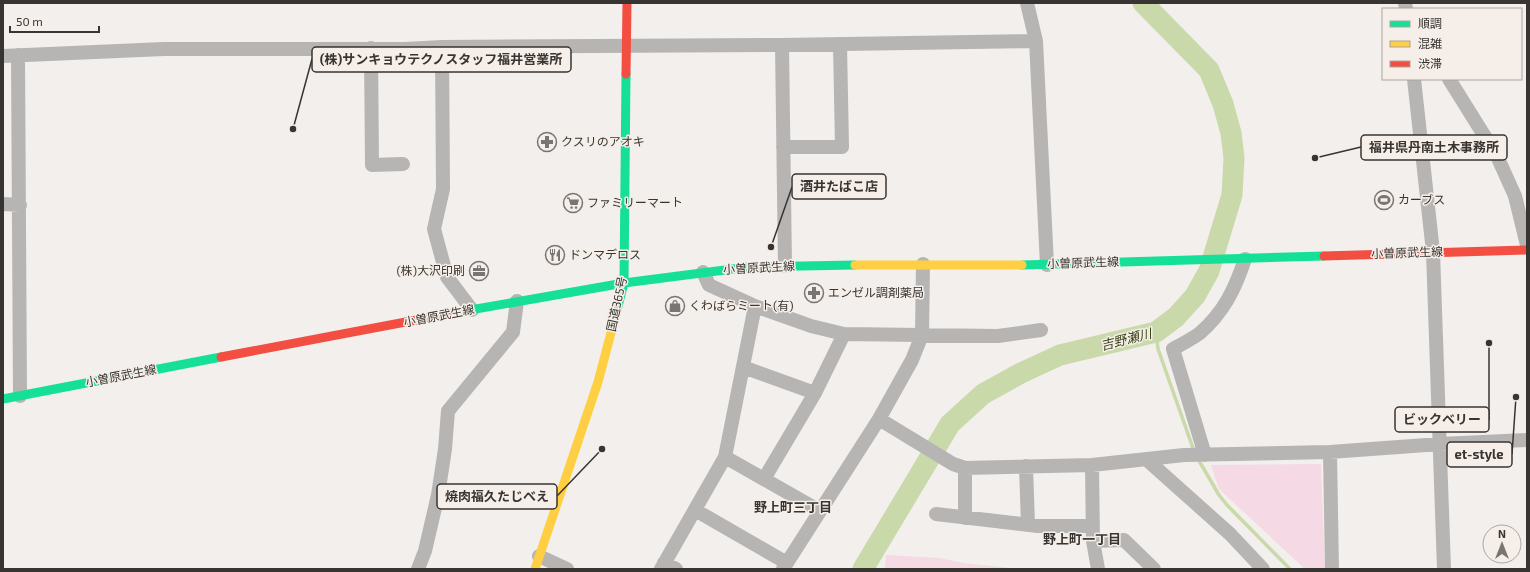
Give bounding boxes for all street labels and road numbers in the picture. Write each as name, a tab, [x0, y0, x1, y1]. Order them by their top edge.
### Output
street label: 小曽原武生線	[1371, 244, 1443, 260]
street label: 小曽原武生線	[1047, 254, 1119, 270]
street label: 小曽原武生線	[723, 258, 795, 276]
street label: 国道365号	[603, 275, 629, 333]
street label: 小曽原武生線	[402, 301, 475, 329]
street label: 小曽原武生線	[84, 361, 157, 389]

